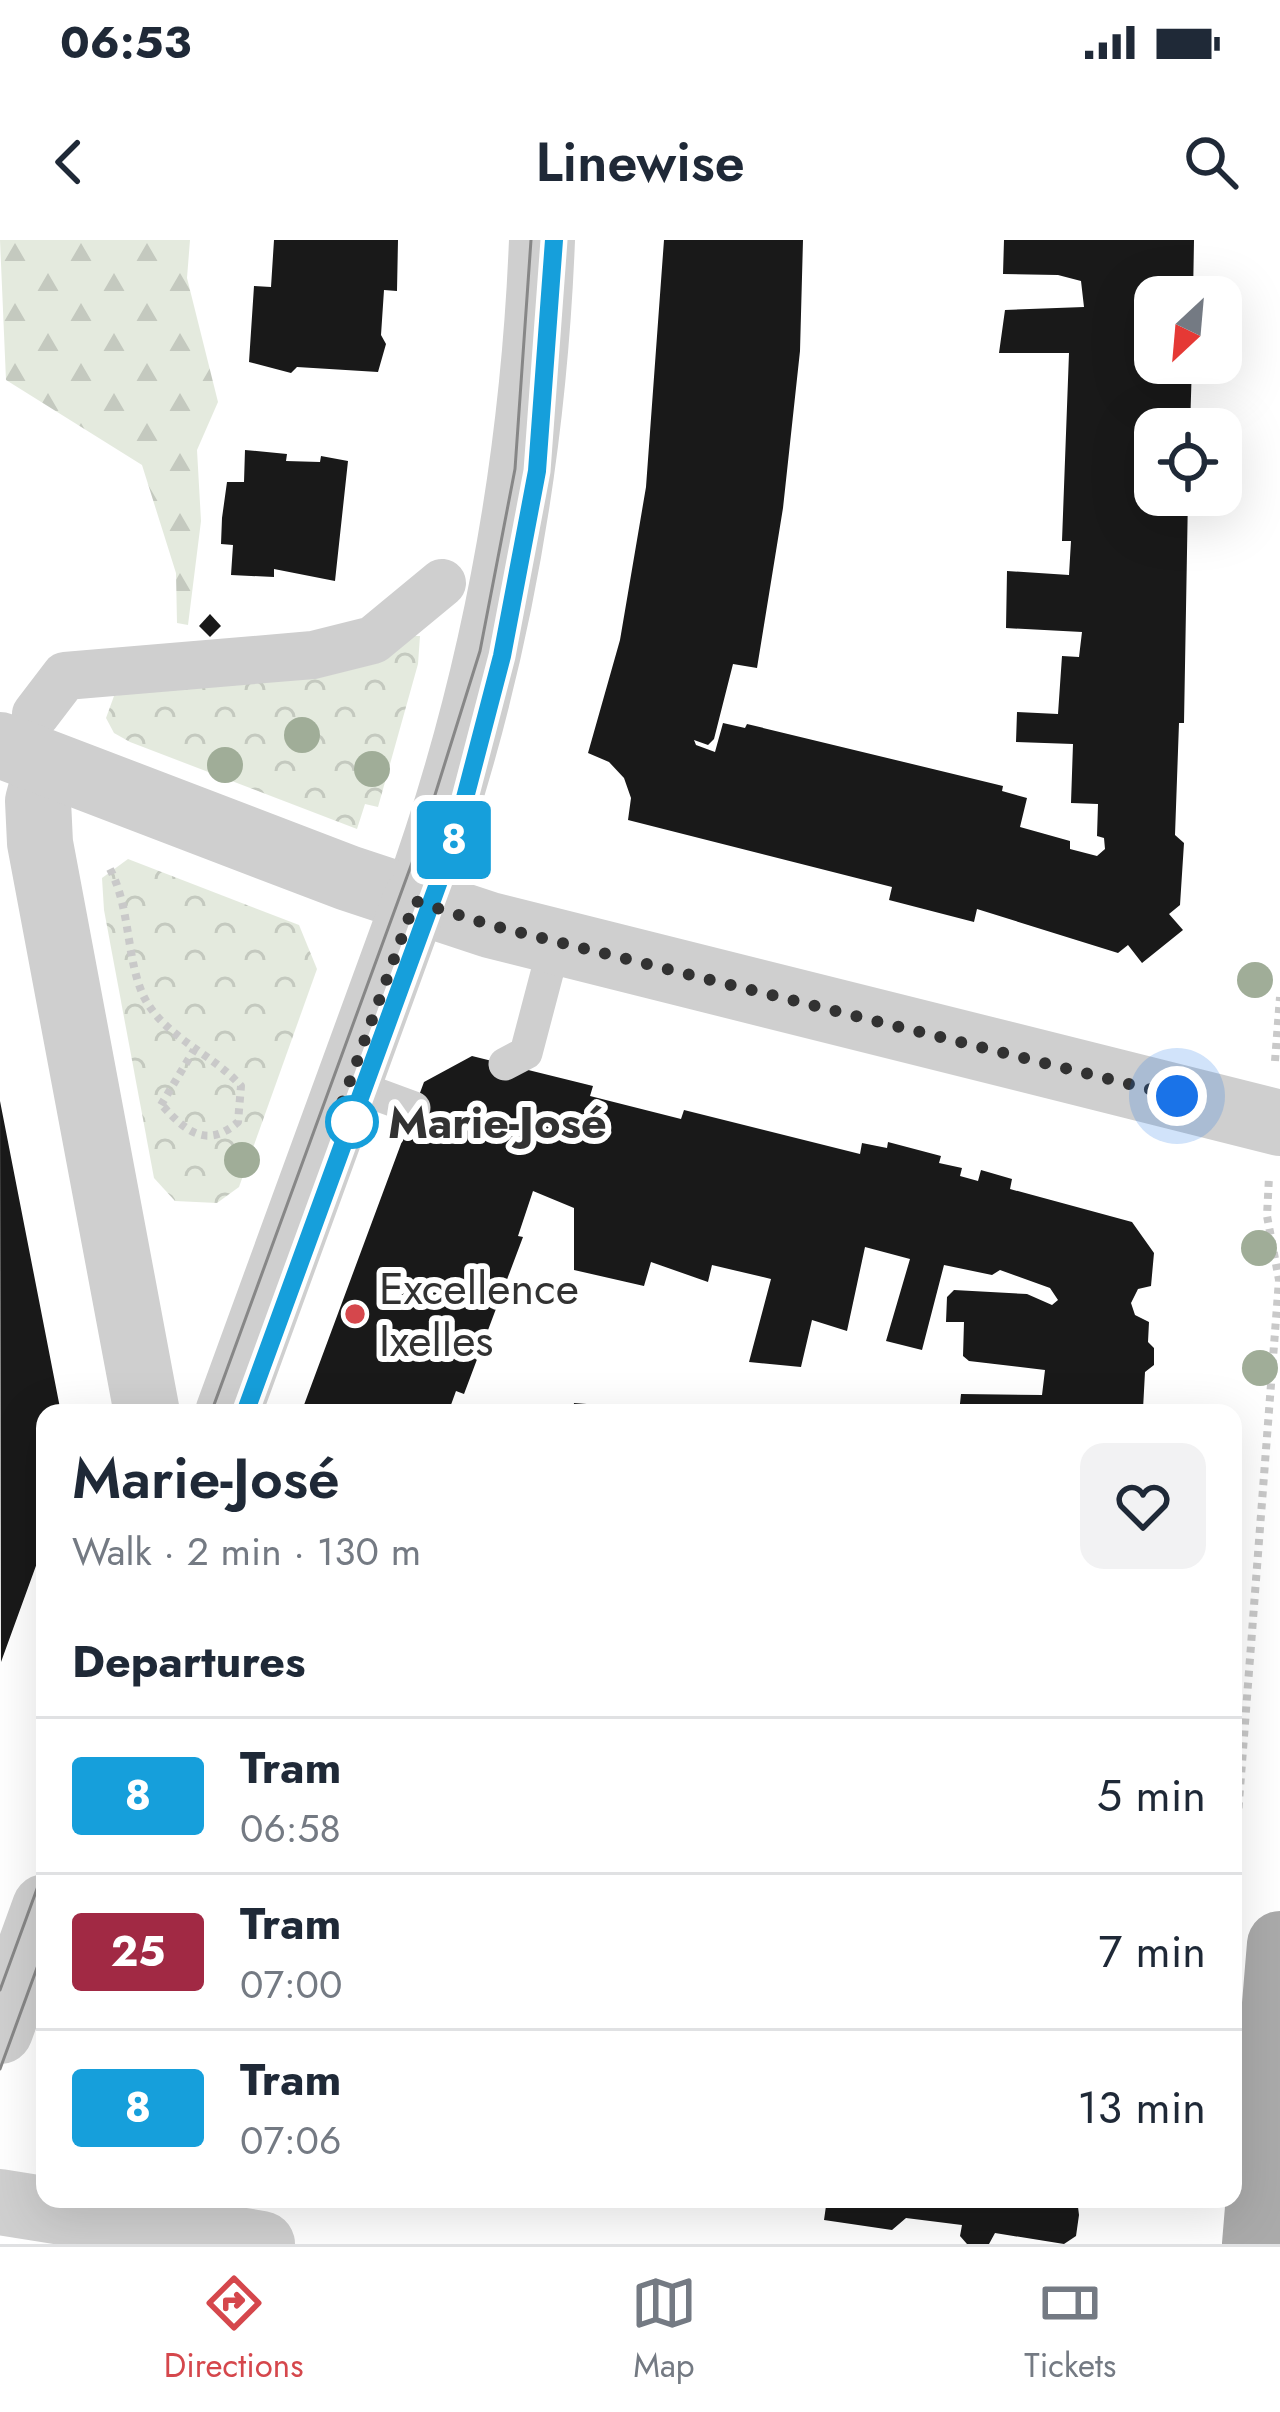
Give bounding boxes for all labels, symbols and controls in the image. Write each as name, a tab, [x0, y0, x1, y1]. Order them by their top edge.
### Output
text: 06:53	[60, 10, 191, 75]
text: Linewise	[535, 123, 745, 201]
icon: back	[36, 129, 102, 195]
icon: search	[1178, 129, 1244, 195]
north arrow	[1134, 276, 1242, 384]
map controls	[1134, 276, 1242, 516]
button: locate	[1134, 408, 1242, 516]
line badge: 8	[415, 801, 493, 879]
text: 8	[441, 809, 467, 870]
your location	[1147, 1066, 1207, 1126]
place label: Marie-José	[388, 1090, 607, 1155]
marker: Marie-José	[327, 1097, 377, 1147]
place label: Excellence Ixelles	[379, 1256, 579, 1373]
marker: Excellence Ixelles	[342, 1301, 368, 1327]
text: Marie-José	[72, 1437, 340, 1519]
button: heart	[1080, 1443, 1206, 1569]
text: Walk · 2 min · 130 m	[72, 1523, 421, 1580]
text: Departures	[72, 1629, 306, 1694]
text: Tram	[240, 1735, 341, 1800]
text: 5 min	[1097, 1763, 1206, 1828]
text: 8	[125, 1765, 151, 1826]
text: 06:58	[240, 1800, 341, 1857]
text: Tram	[240, 1891, 341, 1956]
text: 7 min	[1098, 1919, 1206, 1984]
text: 25	[111, 1921, 165, 1982]
text: 07:00	[240, 1956, 342, 2013]
text: Tram	[240, 2047, 341, 2112]
text: 13 min	[1077, 2075, 1206, 2140]
text: 8	[125, 2077, 151, 2138]
text: 07:06	[240, 2112, 341, 2169]
tab: Directions	[164, 2270, 303, 2389]
tab: Map	[631, 2270, 697, 2389]
tab: Tickets	[1024, 2270, 1116, 2389]

